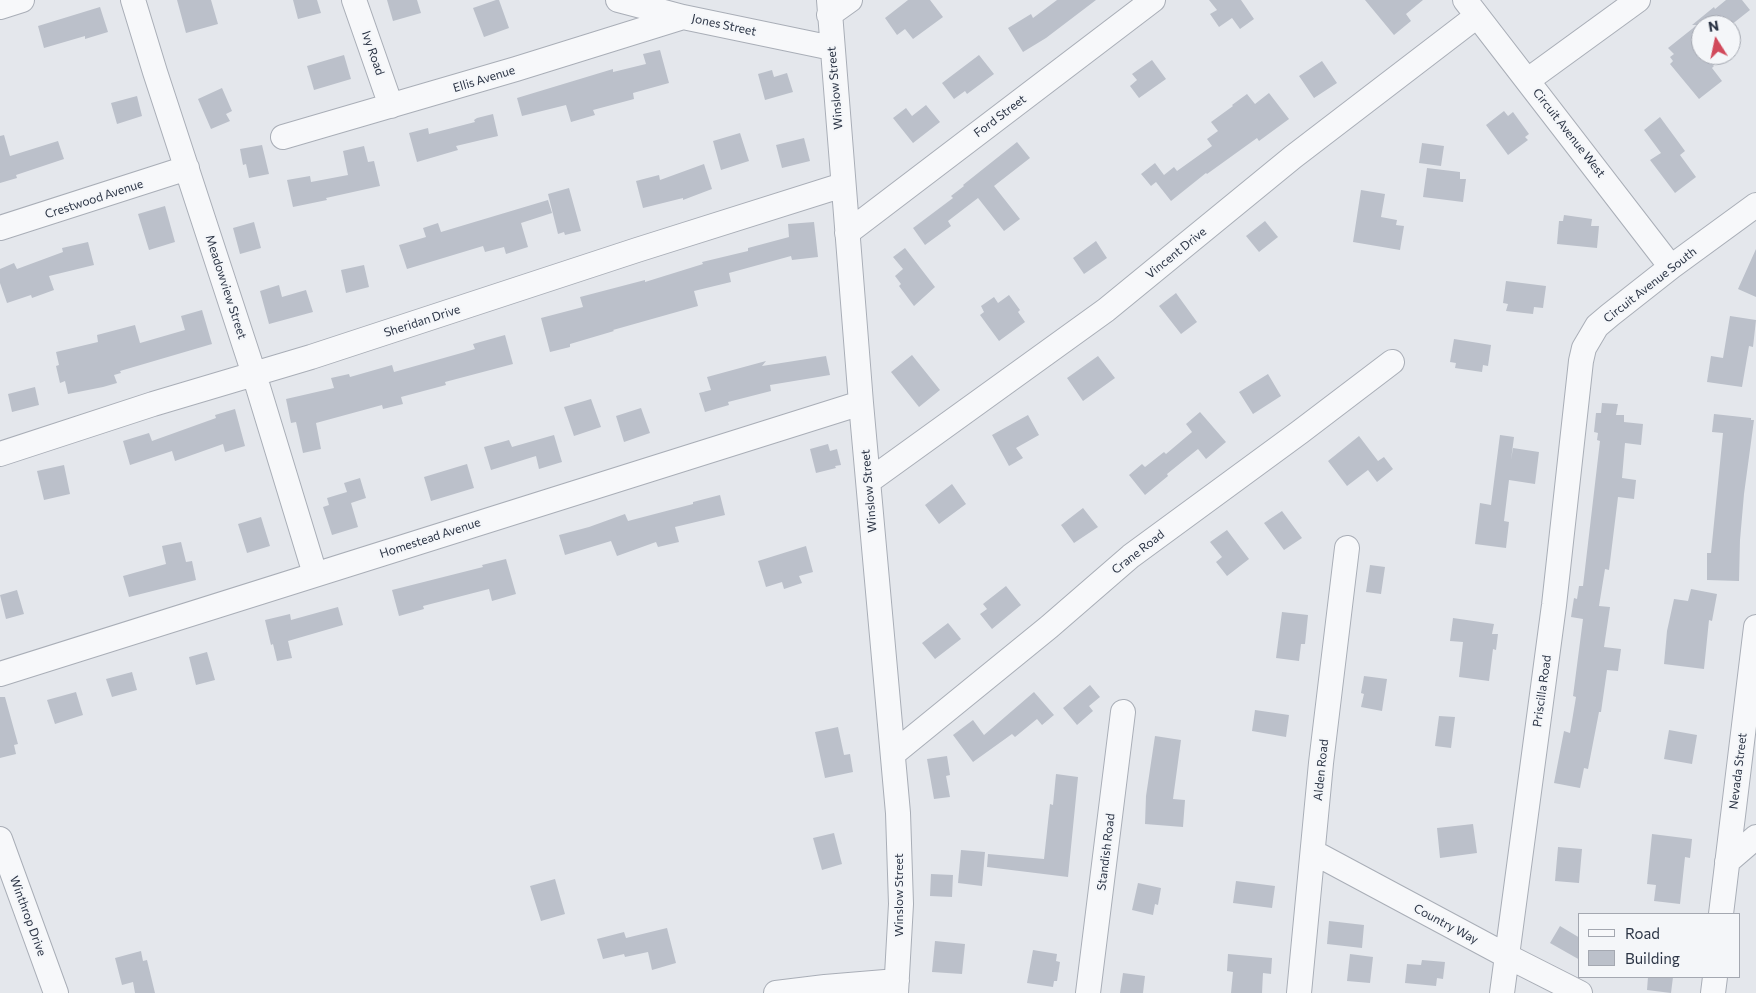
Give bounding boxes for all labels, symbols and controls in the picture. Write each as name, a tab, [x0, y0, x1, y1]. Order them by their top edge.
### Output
street label: Jones Street	[690, 11, 758, 39]
north arrow	[1691, 15, 1741, 65]
text: N	[1707, 16, 1720, 35]
street label: Ivy Road	[359, 29, 387, 77]
street label: Winslow Street	[824, 46, 846, 130]
street label: Ellis Avenue	[451, 63, 517, 95]
street label: Circuit Avenue West	[1530, 86, 1608, 180]
street label: Ford Street	[971, 92, 1029, 140]
street label: Crestwood Avenue	[43, 176, 145, 222]
street label: Vincent Drive	[1143, 224, 1209, 282]
street label: Meadowview Street	[202, 233, 250, 341]
street label: Circuit Avenue South	[1601, 244, 1699, 326]
street label: Sheridan Drive	[382, 302, 462, 340]
street label: Winslow Street	[858, 449, 880, 533]
street label: Homestead Avenue	[378, 515, 482, 561]
street label: Crane Road	[1109, 527, 1167, 577]
street label: Priscilla Road	[1530, 654, 1554, 728]
street label: Nevada Street	[1726, 732, 1750, 810]
street label: Alden Road	[1311, 739, 1331, 801]
street label: Standish Road	[1094, 813, 1118, 891]
street label: Winslow Street	[892, 853, 906, 937]
street label: Winthrop Drive	[7, 874, 49, 958]
street label: Country Way	[1411, 901, 1481, 947]
legend	[1578, 913, 1741, 978]
text: Road	[1625, 924, 1660, 942]
text: Building	[1625, 949, 1680, 967]

